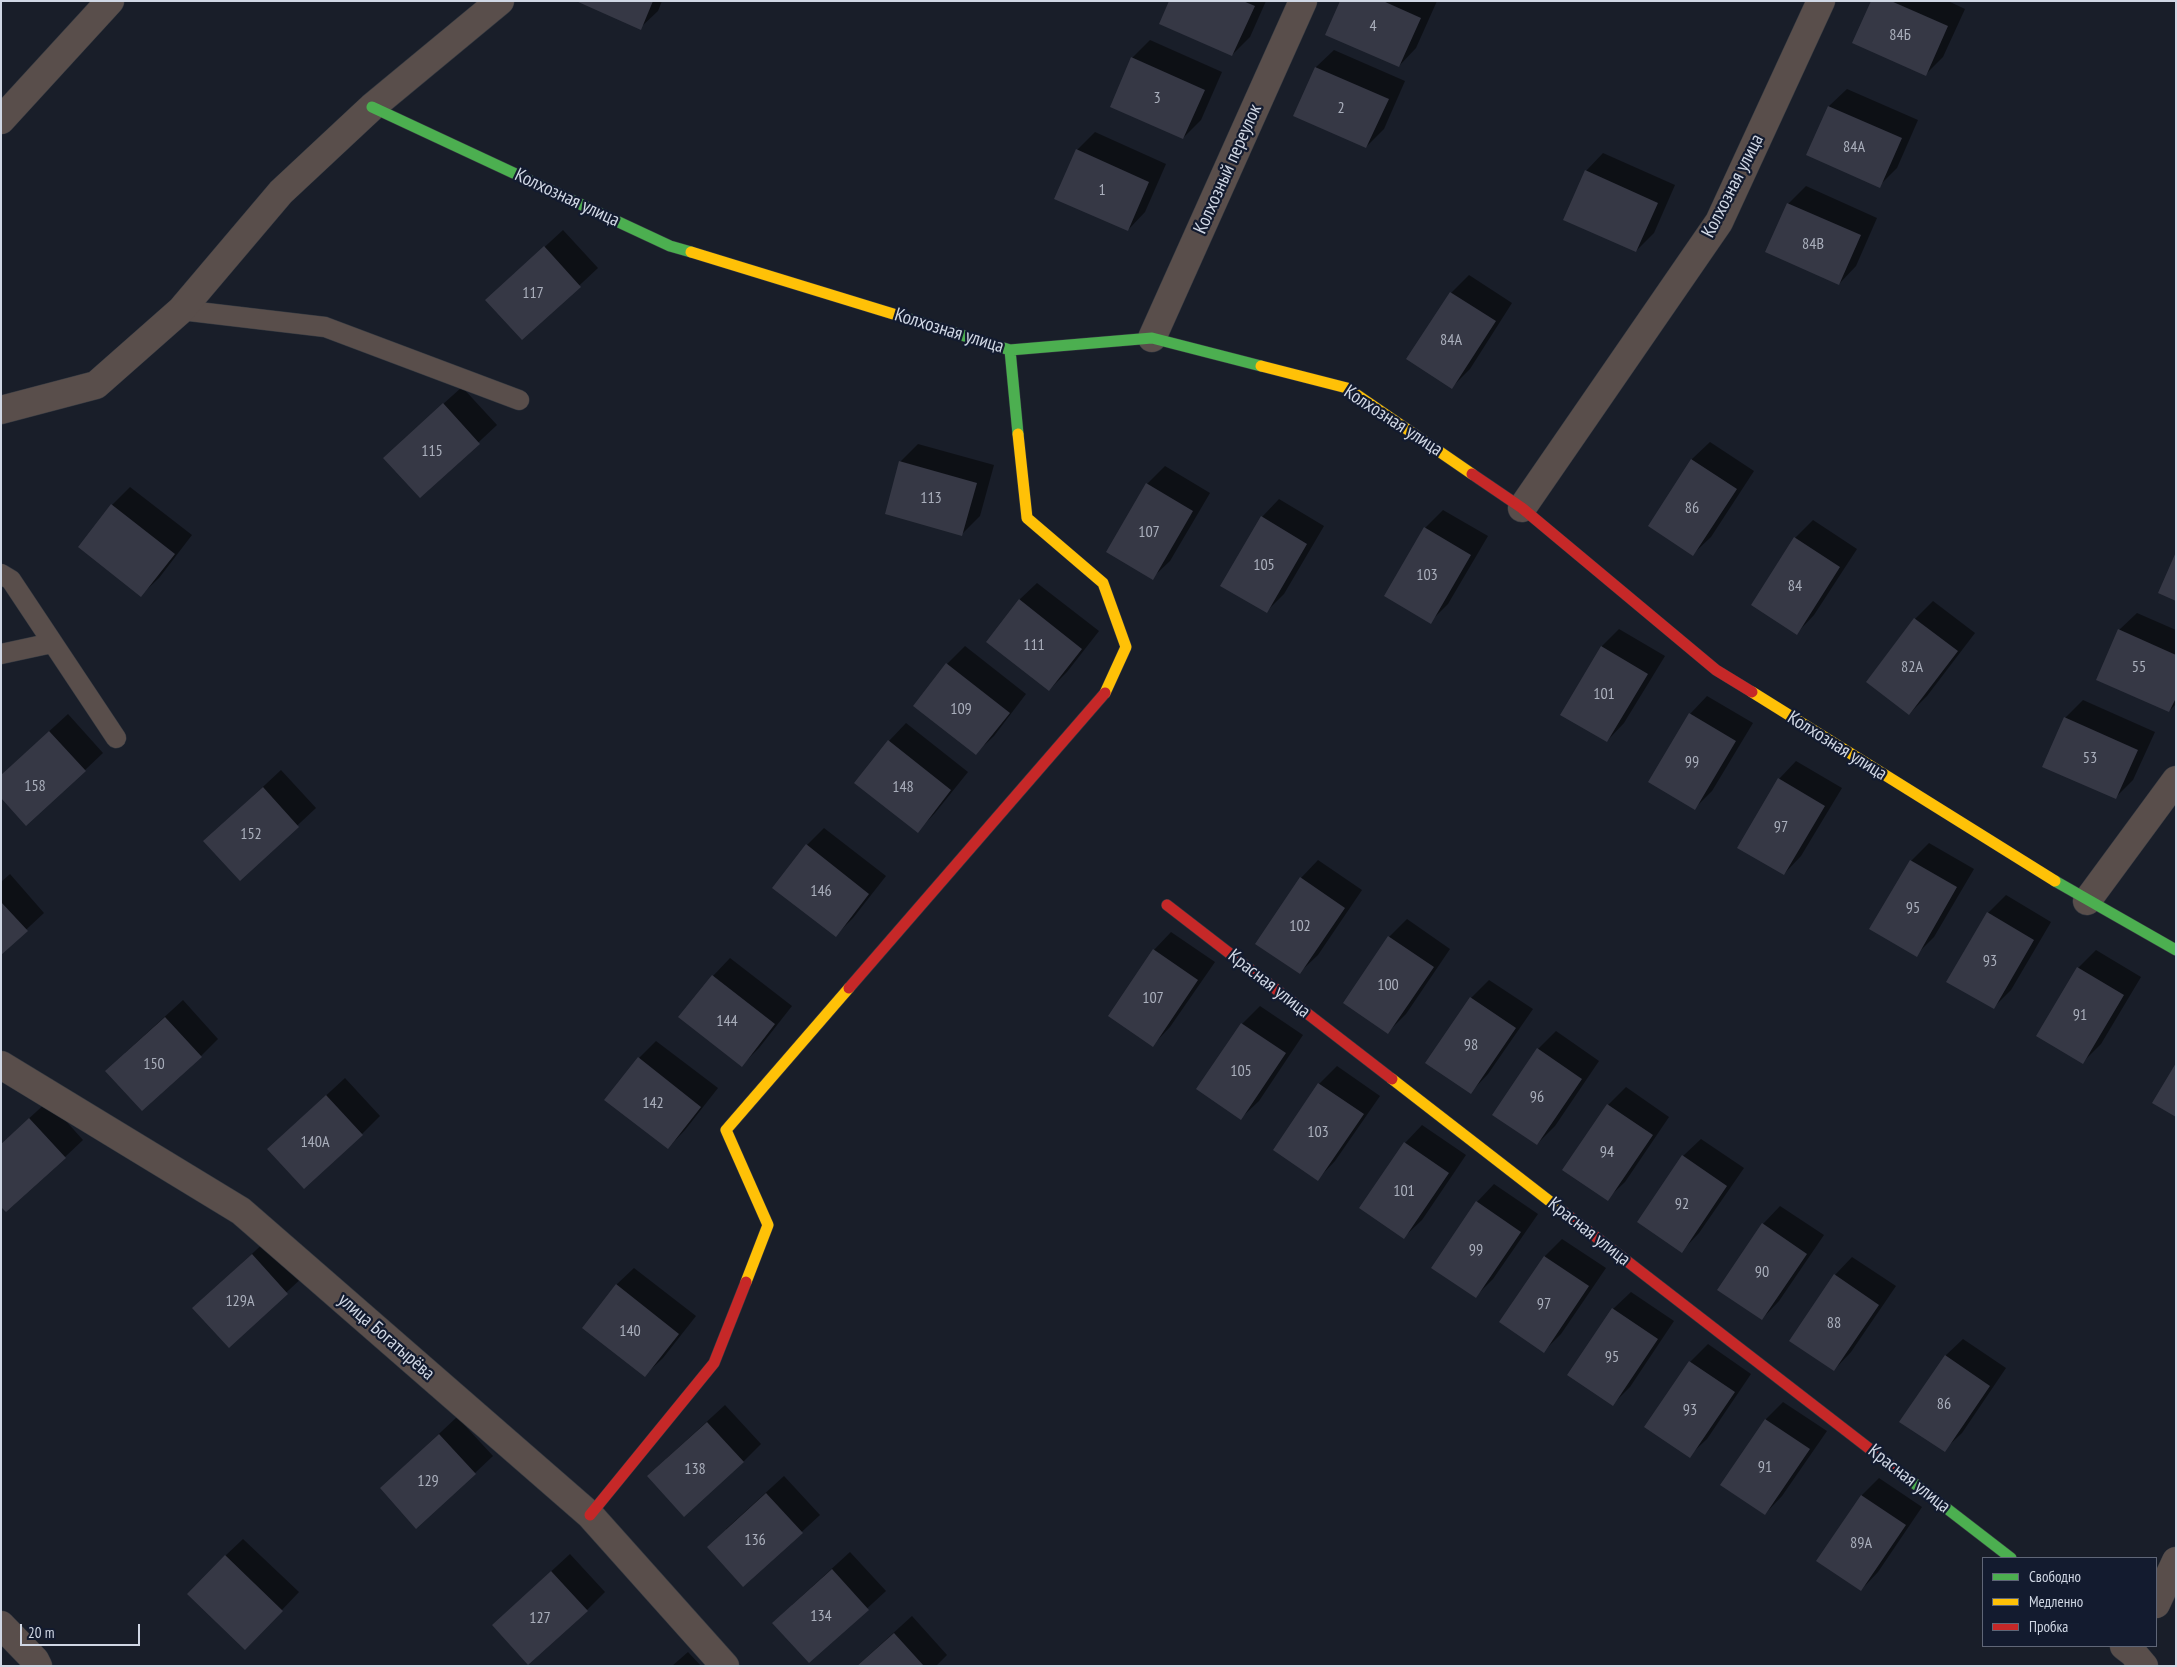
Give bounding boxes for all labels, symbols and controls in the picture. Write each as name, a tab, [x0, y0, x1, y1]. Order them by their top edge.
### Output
house number: 4	[1369, 16, 1377, 36]
house number: 84Б	[1889, 25, 1911, 45]
house number: 3	[1153, 88, 1161, 108]
house number: 2	[1337, 98, 1345, 118]
street label: Колхозный переулок	[1189, 101, 1267, 237]
street label: Колхозная улица	[1697, 130, 1769, 242]
house number: 84А	[1843, 137, 1865, 157]
street label: Колхозная улица	[511, 164, 623, 232]
house number: 1	[1098, 180, 1106, 200]
house number: 84В	[1802, 234, 1824, 254]
house number: 117	[522, 283, 544, 303]
street label: Колхозная улица	[892, 304, 1006, 358]
house number: 84А	[1440, 330, 1462, 350]
street label: Колхозная улица	[1339, 381, 1447, 461]
house number: 115	[421, 441, 443, 461]
house number: 113	[920, 488, 942, 508]
house number: 86	[1685, 498, 1699, 518]
house number: 107	[1138, 522, 1160, 542]
house number: 105	[1253, 555, 1275, 575]
house number: 103	[1416, 565, 1438, 585]
house number: 84	[1788, 576, 1802, 596]
house number: 111	[1023, 635, 1045, 655]
house number: 82А	[1901, 657, 1923, 677]
house number: 55	[2132, 657, 2146, 677]
house number: 101	[1593, 684, 1615, 704]
house number: 109	[950, 699, 972, 719]
street label: Колхозная улица	[1783, 706, 1891, 786]
house number: 53	[2083, 748, 2097, 768]
house number: 99	[1685, 752, 1699, 772]
house number: 158	[24, 776, 46, 796]
house number: 148	[892, 777, 914, 797]
house number: 97	[1774, 817, 1788, 837]
house number: 152	[240, 824, 262, 844]
house number: 146	[810, 881, 832, 901]
house number: 95	[1906, 898, 1920, 918]
house number: 102	[1289, 916, 1311, 936]
street label: Красная улица	[1223, 945, 1315, 1023]
house number: 93	[1983, 951, 1997, 971]
house number: 100	[1377, 975, 1399, 995]
house number: 107	[1142, 988, 1164, 1008]
house number: 91	[2073, 1005, 2087, 1025]
house number: 144	[716, 1011, 738, 1031]
house number: 98	[1464, 1035, 1478, 1055]
house number: 150	[143, 1054, 165, 1074]
house number: 105	[1230, 1061, 1252, 1081]
house number: 96	[1530, 1087, 1544, 1107]
house number: 142	[642, 1093, 664, 1113]
house number: 103	[1307, 1122, 1329, 1142]
house number: 140А	[300, 1132, 330, 1152]
house number: 94	[1600, 1142, 1614, 1162]
house number: 101	[1393, 1181, 1415, 1201]
street label: Красная улица	[1543, 1193, 1635, 1271]
house number: 92	[1675, 1194, 1689, 1214]
house number: 99	[1469, 1240, 1483, 1260]
house number: 90	[1755, 1262, 1769, 1282]
street label: улица Богатырёва	[333, 1289, 439, 1385]
house number: 129А	[225, 1291, 255, 1311]
house number: 97	[1537, 1294, 1551, 1314]
house number: 88	[1827, 1313, 1841, 1333]
house number: 140	[619, 1321, 641, 1341]
house number: 95	[1605, 1347, 1619, 1367]
house number: 86	[1937, 1394, 1951, 1414]
house number: 93	[1683, 1400, 1697, 1420]
street label: Красная улица	[1863, 1440, 1955, 1518]
house number: 91	[1758, 1457, 1772, 1477]
house number: 138	[684, 1459, 706, 1479]
house number: 129	[417, 1471, 439, 1491]
house number: 136	[744, 1530, 766, 1550]
house number: 89А	[1850, 1533, 1872, 1553]
legend	[1982, 1557, 2157, 1647]
text: Свободно	[2029, 1567, 2081, 1586]
text: Медленно	[2029, 1592, 2083, 1611]
house number: 134	[810, 1606, 832, 1626]
house number: 127	[529, 1608, 551, 1628]
scale bar	[22, 1614, 142, 1646]
text: Пробка	[2029, 1617, 2068, 1636]
text: 20 m	[28, 1623, 54, 1642]

